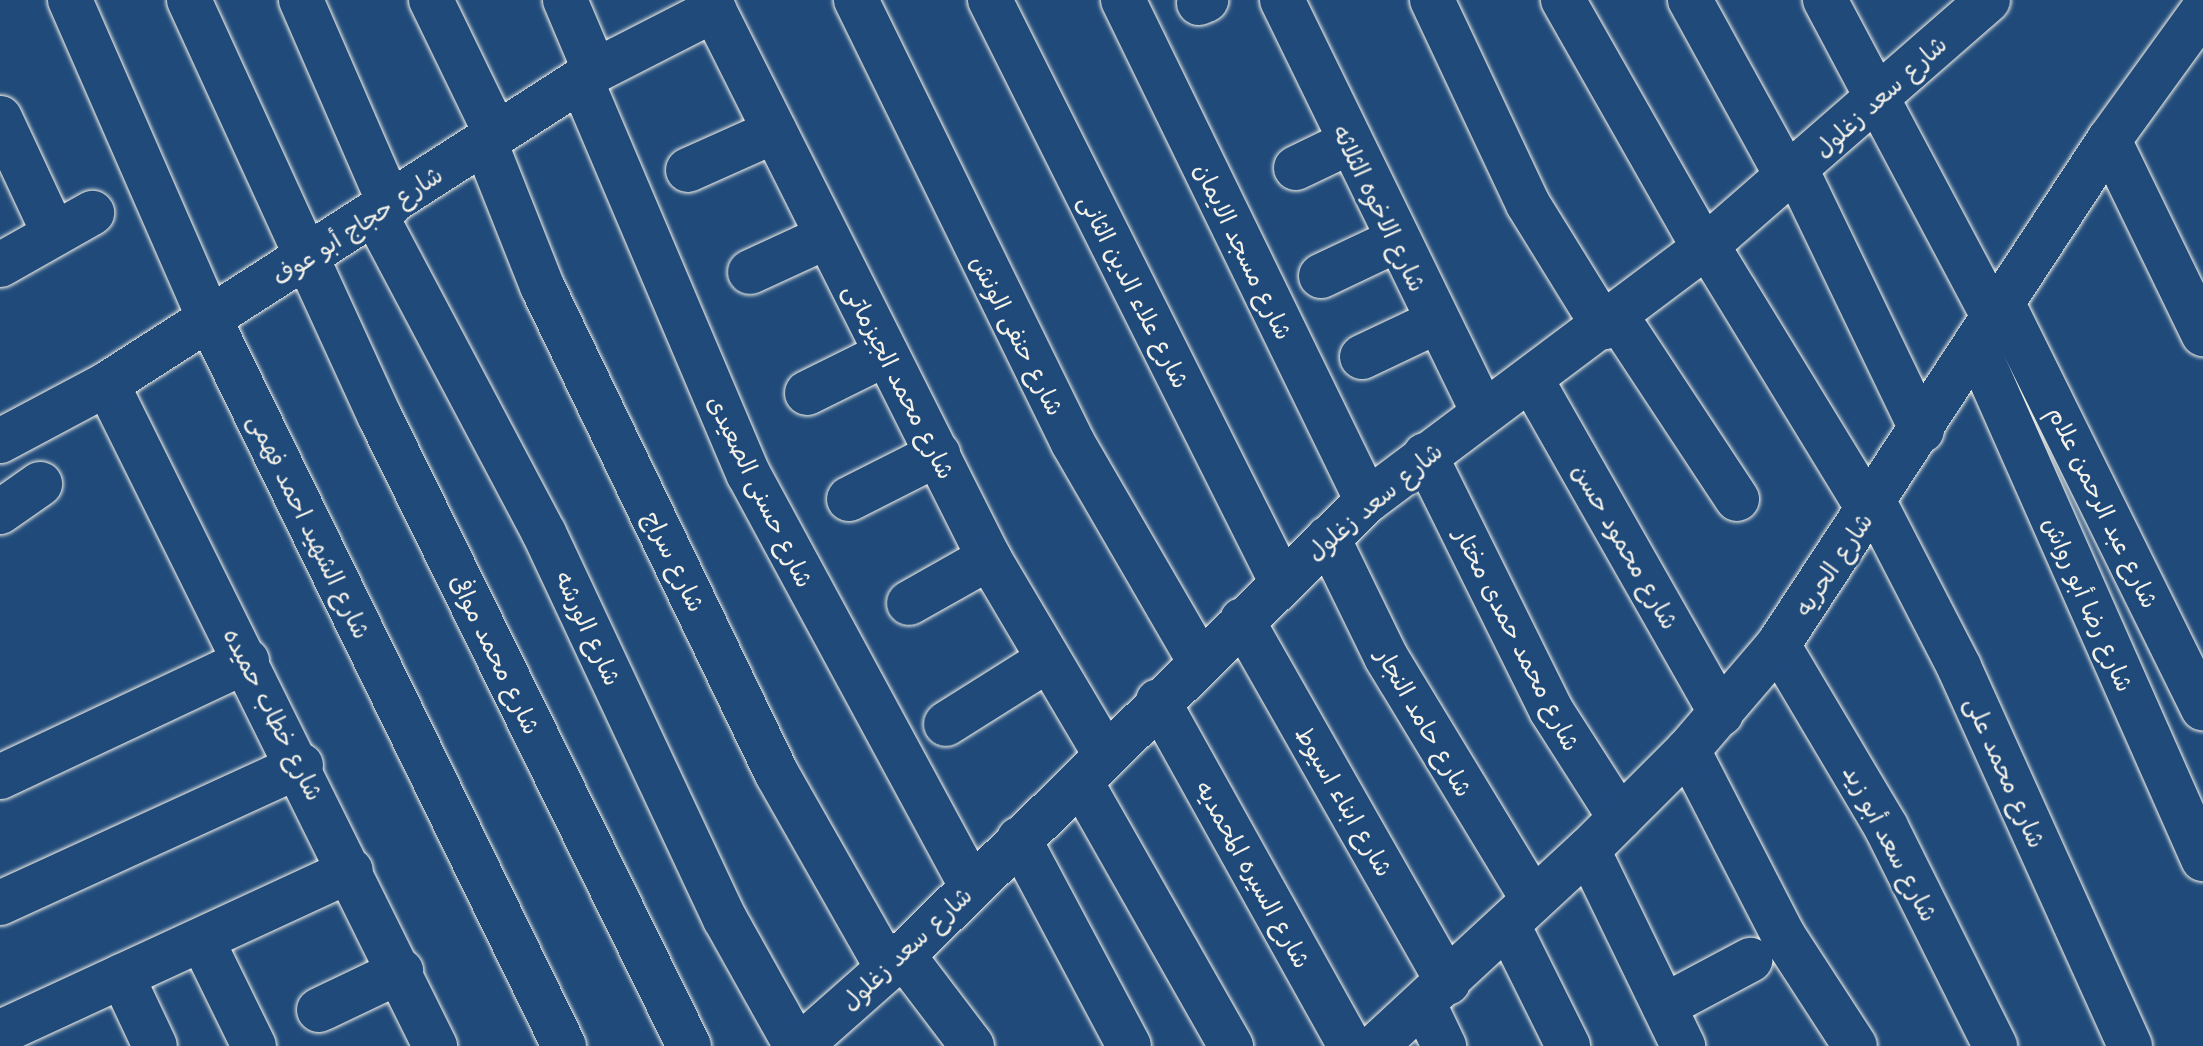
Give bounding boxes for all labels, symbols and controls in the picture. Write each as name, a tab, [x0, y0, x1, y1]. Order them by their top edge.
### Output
street label: شارع سعد زغلول	[1808, 29, 1952, 163]
street label: شارع الاخوه الثلاثه	[1327, 120, 1433, 296]
street label: شارع مسجد الايمان	[1189, 158, 1299, 344]
street label: شارع حجاج أبو عوف	[266, 159, 448, 291]
street label: شارع علاء الدين الثانى	[1074, 189, 1196, 393]
street label: شارع حنفى الونش	[965, 250, 1071, 420]
street label: شارع محمد الجيزماتى	[838, 279, 962, 483]
street label: شارع حسنى الصعيدى	[702, 390, 820, 592]
street label: شارع عبد الرحمن علام	[2043, 401, 2165, 613]
street label: شارع الشهيد احمد فهمى	[243, 409, 377, 643]
street label: شارع سعد زغلول	[1300, 436, 1448, 566]
street label: شارع محمود حسن	[1567, 458, 1685, 634]
street label: شارع سراج	[638, 506, 712, 616]
street label: شارع الحريه	[1788, 507, 1878, 621]
street label: شارع رضا أبو رواش	[2038, 512, 2140, 696]
street label: شارع محمد حمدى مختار	[1449, 523, 1587, 755]
street label: شارع الورشه	[550, 566, 628, 690]
street label: شارع محمد موافى	[445, 569, 547, 739]
street label: شارع خطاب حميده	[218, 623, 330, 805]
street label: شارع حامد النجار	[1371, 643, 1479, 801]
street label: شارع محمد على	[1960, 692, 2052, 852]
street label: شارع ابناء اسيوط	[1290, 721, 1400, 881]
street label: شارع سعد أبو زيد	[1838, 760, 1944, 926]
street label: شارع السيره المحمديه	[1191, 775, 1317, 973]
street label: شارع سعد زغلول	[835, 880, 977, 1016]

